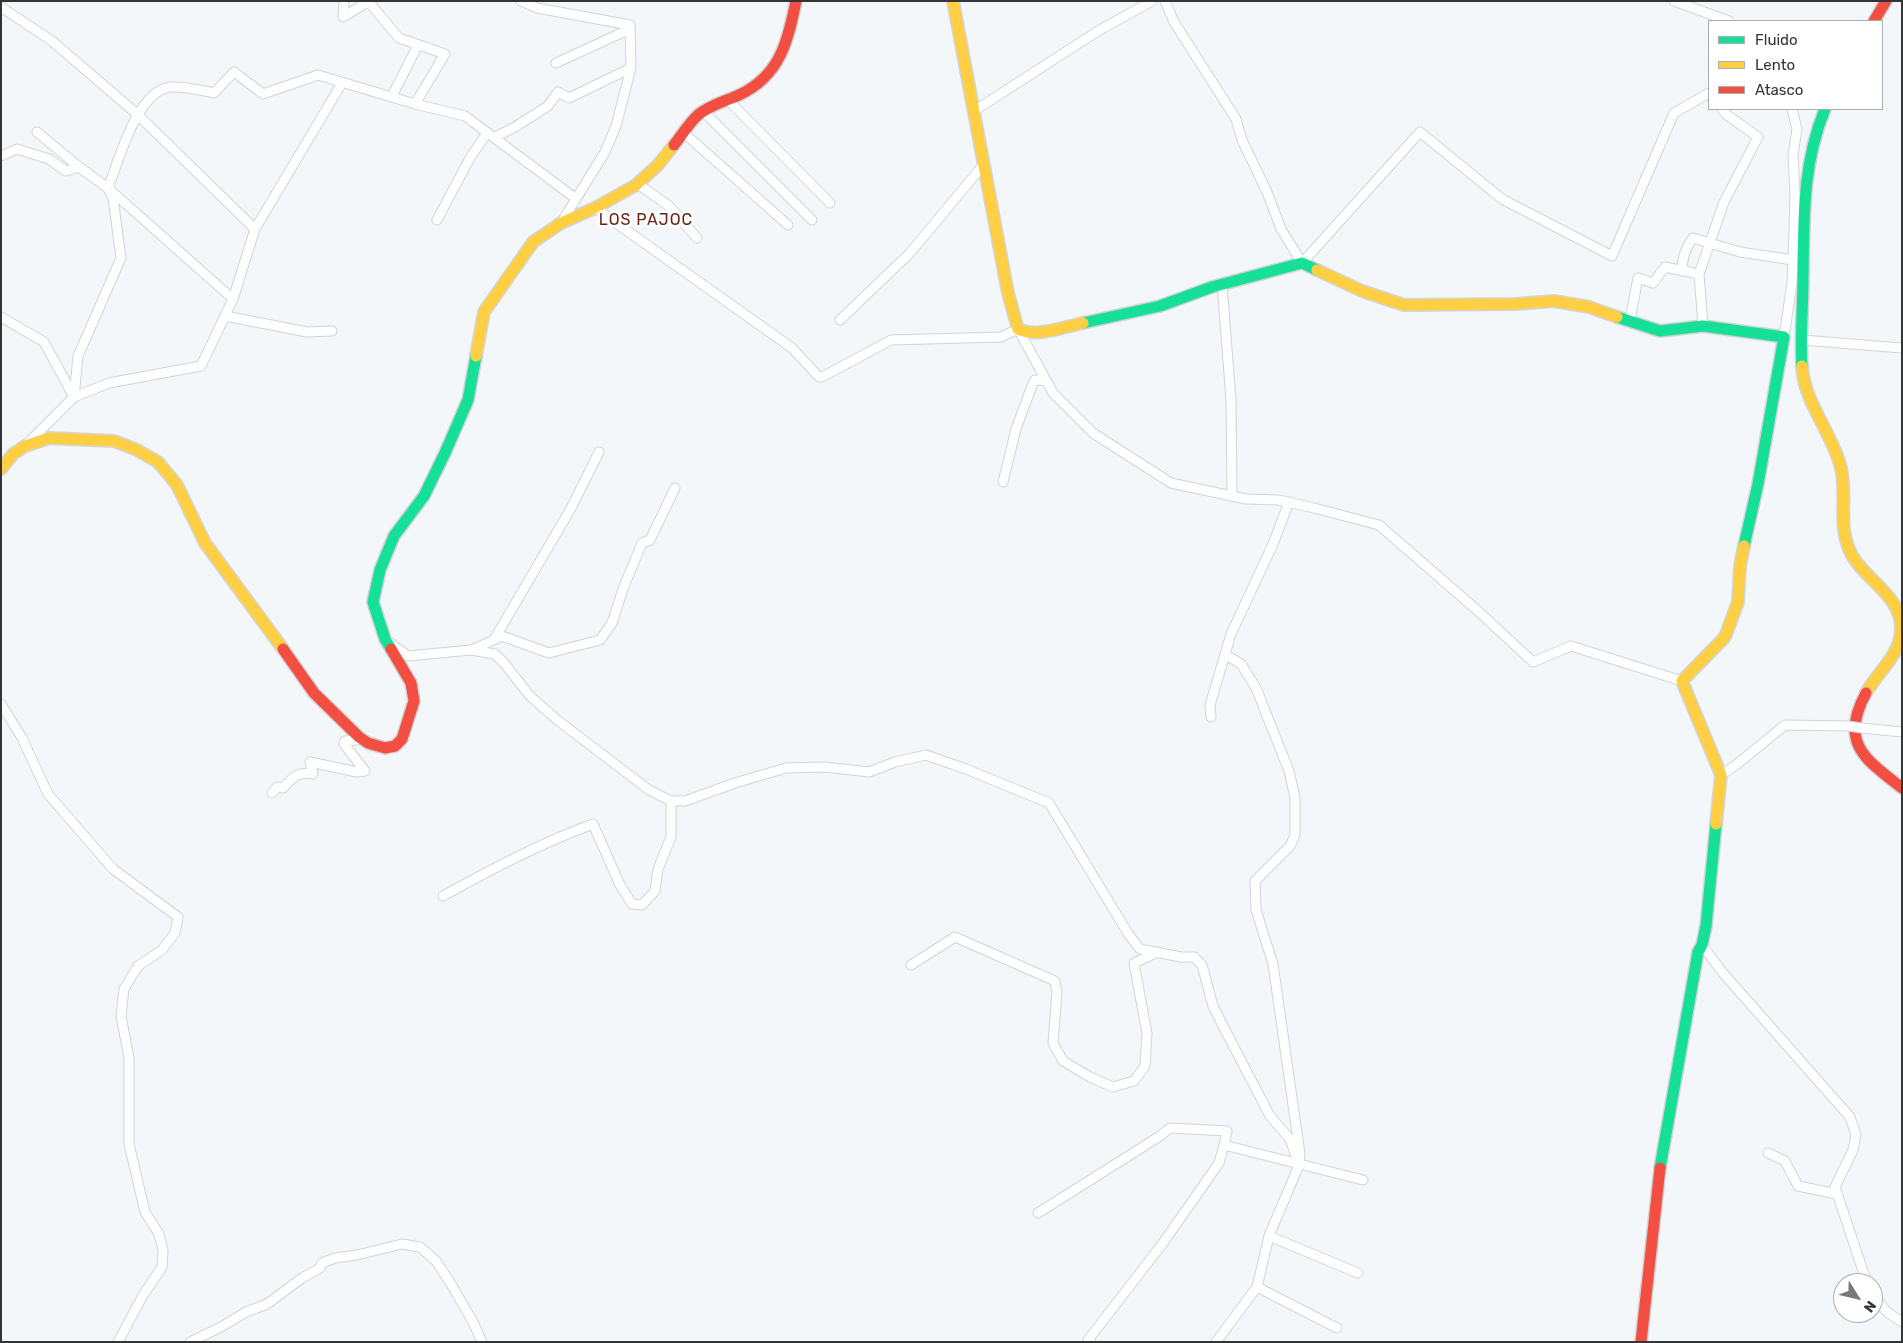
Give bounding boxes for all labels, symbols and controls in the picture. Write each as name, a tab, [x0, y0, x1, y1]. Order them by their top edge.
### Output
legend	[1708, 20, 1883, 110]
text: Fluido	[1755, 31, 1798, 49]
text: Lento	[1755, 56, 1795, 74]
text: Atasco	[1755, 81, 1803, 99]
district label: LOS PAJOC	[598, 210, 694, 230]
north arrow	[1833, 1273, 1883, 1323]
text: N	[1860, 1297, 1880, 1316]

